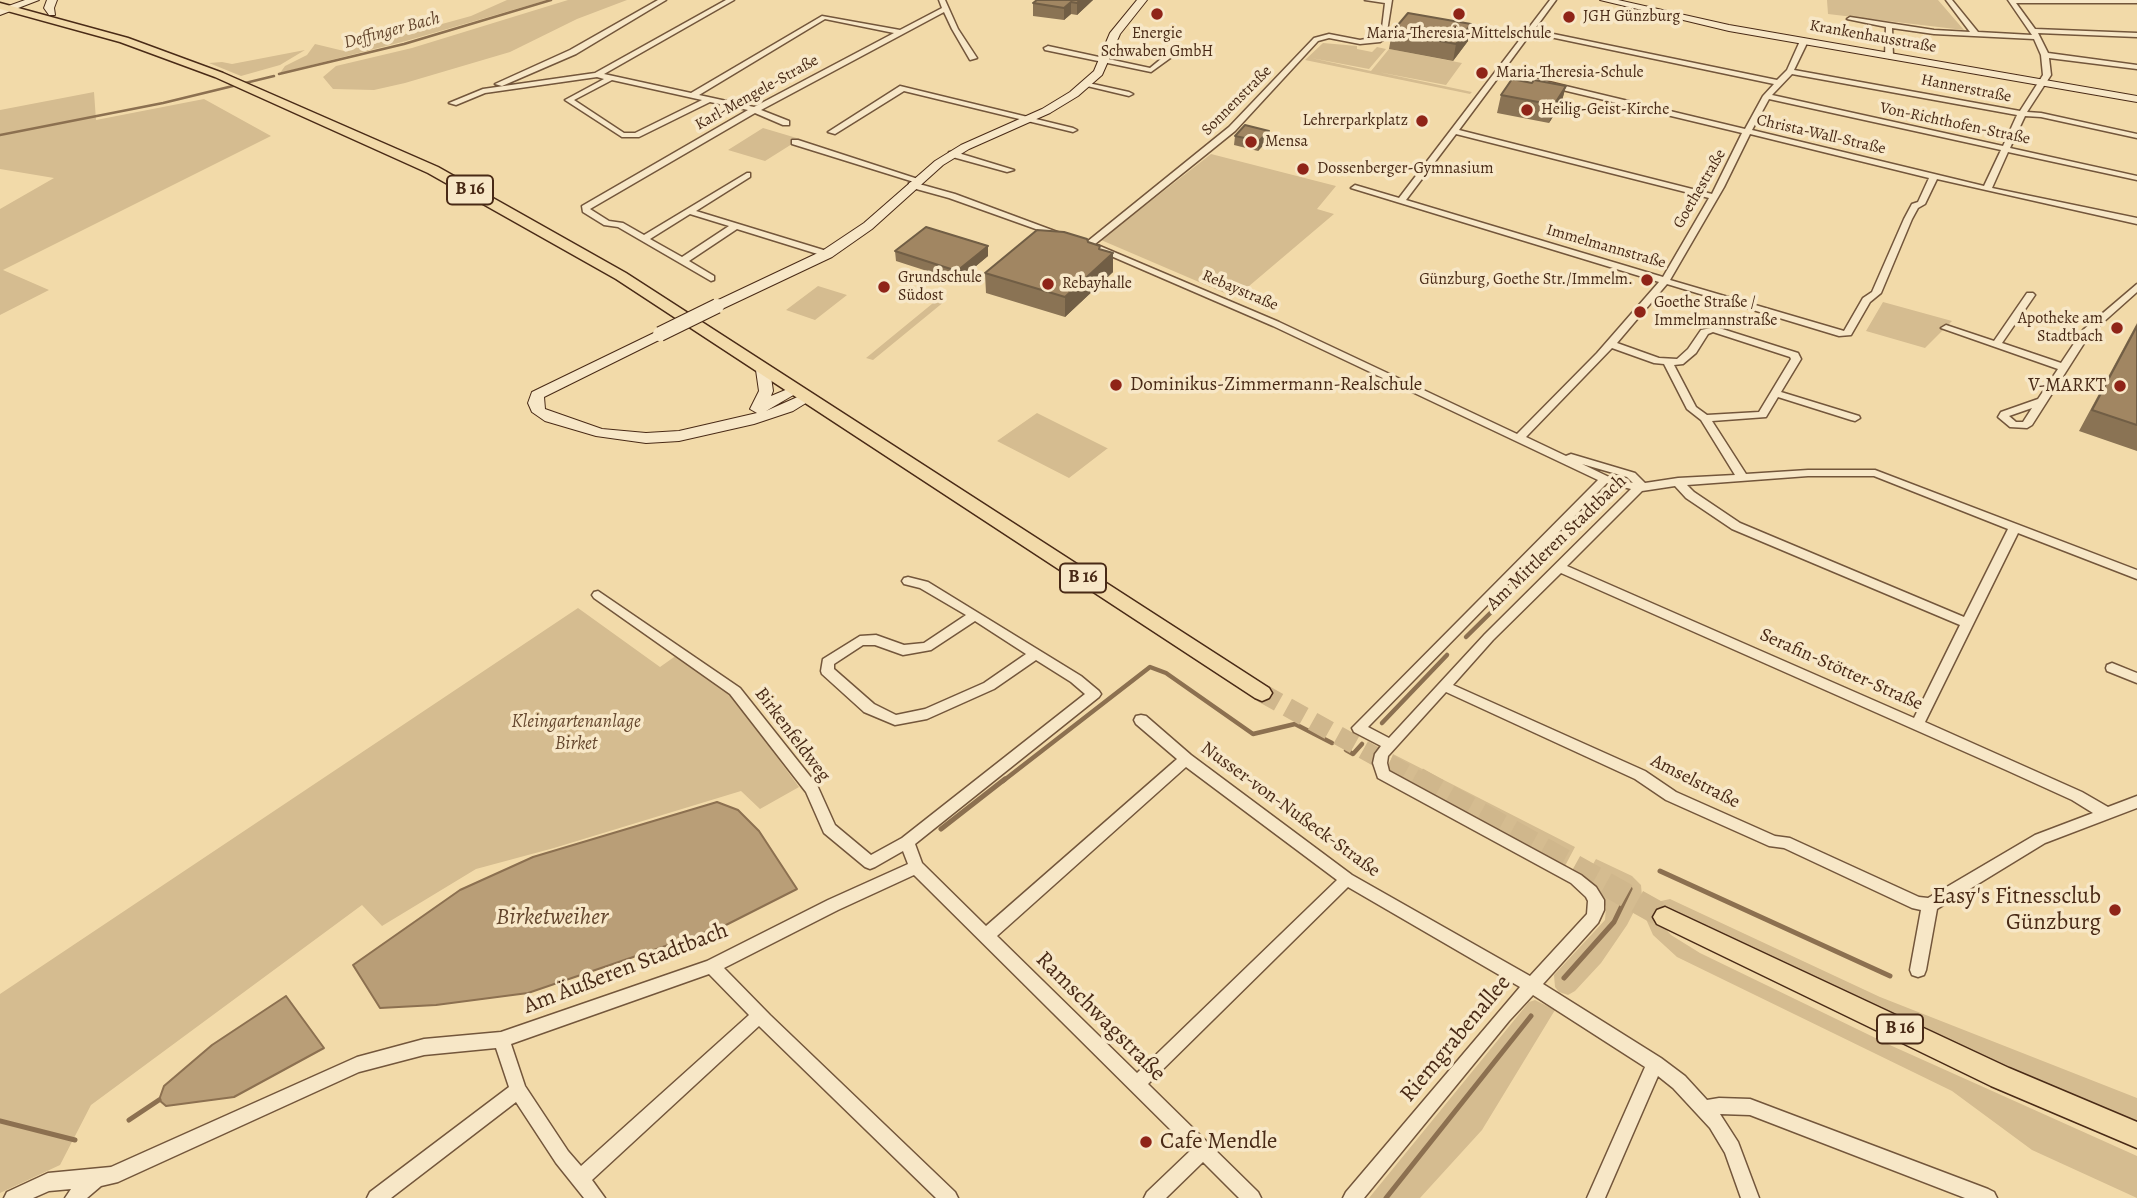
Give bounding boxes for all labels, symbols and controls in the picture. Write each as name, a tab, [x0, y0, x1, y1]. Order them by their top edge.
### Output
marker: Energie Schwaben GmbH	[1149, 6, 1165, 22]
marker: Maria-Theresia-Mittelschule	[1451, 6, 1467, 22]
place label: JGH Günzburg	[1583, 7, 1680, 27]
water label: Deffinger Bach	[342, 8, 442, 54]
marker: JGH Günzburg	[1561, 9, 1577, 25]
street label: Krankenhausstraße	[1808, 16, 1938, 58]
place label: Energie Schwaben GmbH	[1101, 24, 1213, 62]
place label: Maria-Theresia-Mittelschule	[1366, 24, 1552, 44]
street label: Karl-Mengele-Straße	[692, 51, 822, 135]
street label: Sonnenstraße	[1198, 62, 1276, 140]
place label: Maria-Theresia-Schule	[1496, 63, 1644, 83]
marker: Maria-Theresia-Schule	[1474, 65, 1490, 81]
street label: Hannerstraße	[1919, 71, 2013, 107]
street label: Von-Richthofen-Straße	[1878, 99, 2032, 149]
place label: Heilig-Geist-Kirche	[1541, 100, 1669, 120]
marker: Heilig-Geist-Kirche	[1519, 102, 1535, 118]
place label: Lehrerparkplatz	[1302, 111, 1408, 131]
street label: Christa-Wall-Straße	[1755, 111, 1887, 159]
marker: Lehrerparkplatz	[1414, 113, 1430, 129]
place label: Mensa	[1265, 132, 1308, 152]
marker: Mensa	[1243, 134, 1259, 150]
street label: Goethestraße	[1670, 146, 1730, 232]
place label: Dossenberger-Gymnasium	[1317, 159, 1493, 179]
marker: Dossenberger-Gymnasium	[1295, 161, 1311, 177]
road number: B 16	[447, 176, 493, 204]
street label: Immelmannstraße	[1544, 221, 1668, 273]
street label: Rebaystraße	[1199, 266, 1281, 316]
place label: Grundschule Südost	[898, 268, 982, 306]
place label: Günzburg, Goethe Str./Immelm.	[1419, 270, 1633, 290]
marker: Günzburg, Goethe Str./Immelm.	[1639, 272, 1655, 288]
place label: Rebayhalle	[1062, 274, 1132, 294]
marker: Rebayhalle	[1040, 276, 1056, 292]
marker: Grundschule Südost	[876, 279, 892, 295]
place label: Goethe Straße / Immelmannstraße	[1654, 293, 1777, 331]
marker: Goethe Straße / Immelmannstraße	[1632, 304, 1648, 320]
place label: Apotheke am Stadtbach	[2018, 309, 2103, 347]
marker: Apotheke am Stadtbach	[2109, 320, 2125, 336]
place label: Dominikus-Zimmermann-Realschule	[1130, 374, 1422, 396]
place label: V-MARKT	[2028, 375, 2106, 397]
marker: Dominikus-Zimmermann-Realschule	[1108, 377, 1124, 393]
marker: V-MARKT	[2112, 378, 2128, 394]
street label: Am Mittleren Stadtbach	[1482, 470, 1632, 616]
road number: B 16	[1060, 564, 1106, 592]
street label: Serafin-Stötter-Straße	[1756, 624, 1926, 716]
street label: Birkenfeldweg	[749, 683, 835, 787]
park label: Kleingartenanlage Birket	[511, 711, 641, 755]
street label: Nusser-von-Nußeck-Straße	[1196, 737, 1384, 883]
street label: Amselstraße	[1647, 750, 1743, 814]
place label: Easy's Fitnessclub Günzburg	[1932, 883, 2101, 937]
marker: Easy's Fitnessclub Günzburg	[2107, 902, 2123, 918]
water label: Birketweiher	[496, 904, 608, 932]
street label: Am Äußeren Stadtbach	[520, 917, 732, 1021]
street label: Ramschwagstraße	[1029, 946, 1171, 1088]
street label: Riemgrabenallee	[1395, 970, 1517, 1108]
road number: B 16	[1877, 1014, 1923, 1044]
place label: Cafe Mendle	[1160, 1128, 1277, 1156]
marker: Cafe Mendle	[1138, 1134, 1154, 1150]

